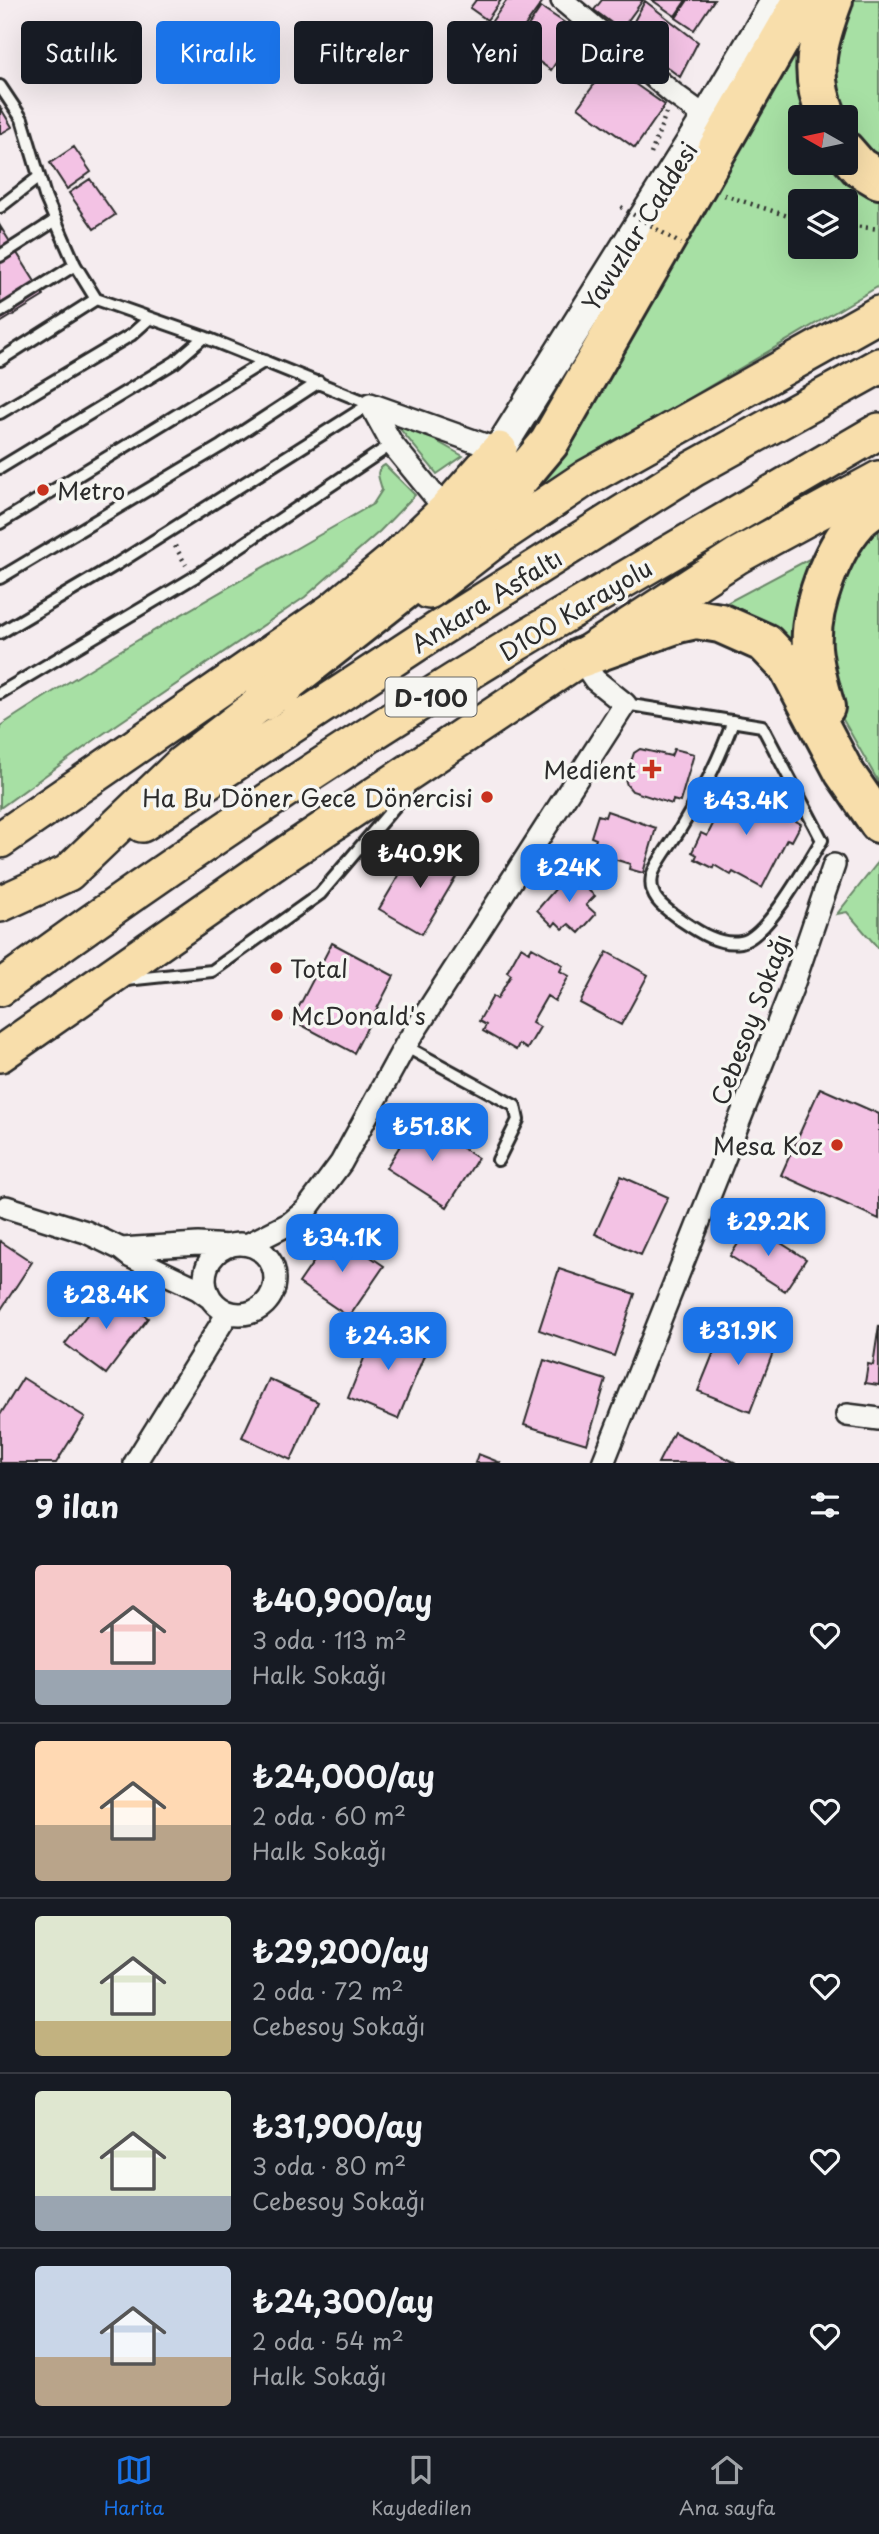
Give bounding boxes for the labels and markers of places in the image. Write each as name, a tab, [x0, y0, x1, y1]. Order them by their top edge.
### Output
place label: Metro	[57, 472, 125, 508]
marker: Metro	[35, 482, 51, 498]
place label: Medient	[544, 751, 636, 787]
marker: Medient	[642, 759, 662, 779]
pin: ₺43.4K	[689, 778, 803, 837]
place label: Ha Bu Döner Gece Dönercisi	[142, 779, 473, 815]
marker: Ha Bu Döner Gece Dönercisi	[479, 789, 495, 805]
pin: ₺40.9K	[363, 830, 477, 890]
pin: ₺24K	[528, 844, 610, 904]
place label: Total	[290, 950, 348, 986]
marker: Total	[268, 960, 284, 976]
place label: McDonald's	[291, 997, 426, 1033]
marker: McDonald's	[269, 1007, 285, 1023]
pin: ₺51.8K	[375, 1104, 489, 1163]
place label: Mesa Koz	[713, 1127, 823, 1163]
marker: Mesa Koz	[829, 1137, 845, 1153]
pin: ₺29.2K	[711, 1198, 825, 1258]
pin: ₺34.1K	[285, 1214, 399, 1274]
pin: ₺28.4K	[49, 1272, 163, 1331]
pin: ₺31.9K	[681, 1308, 795, 1367]
pin: ₺24.3K	[331, 1312, 445, 1372]

